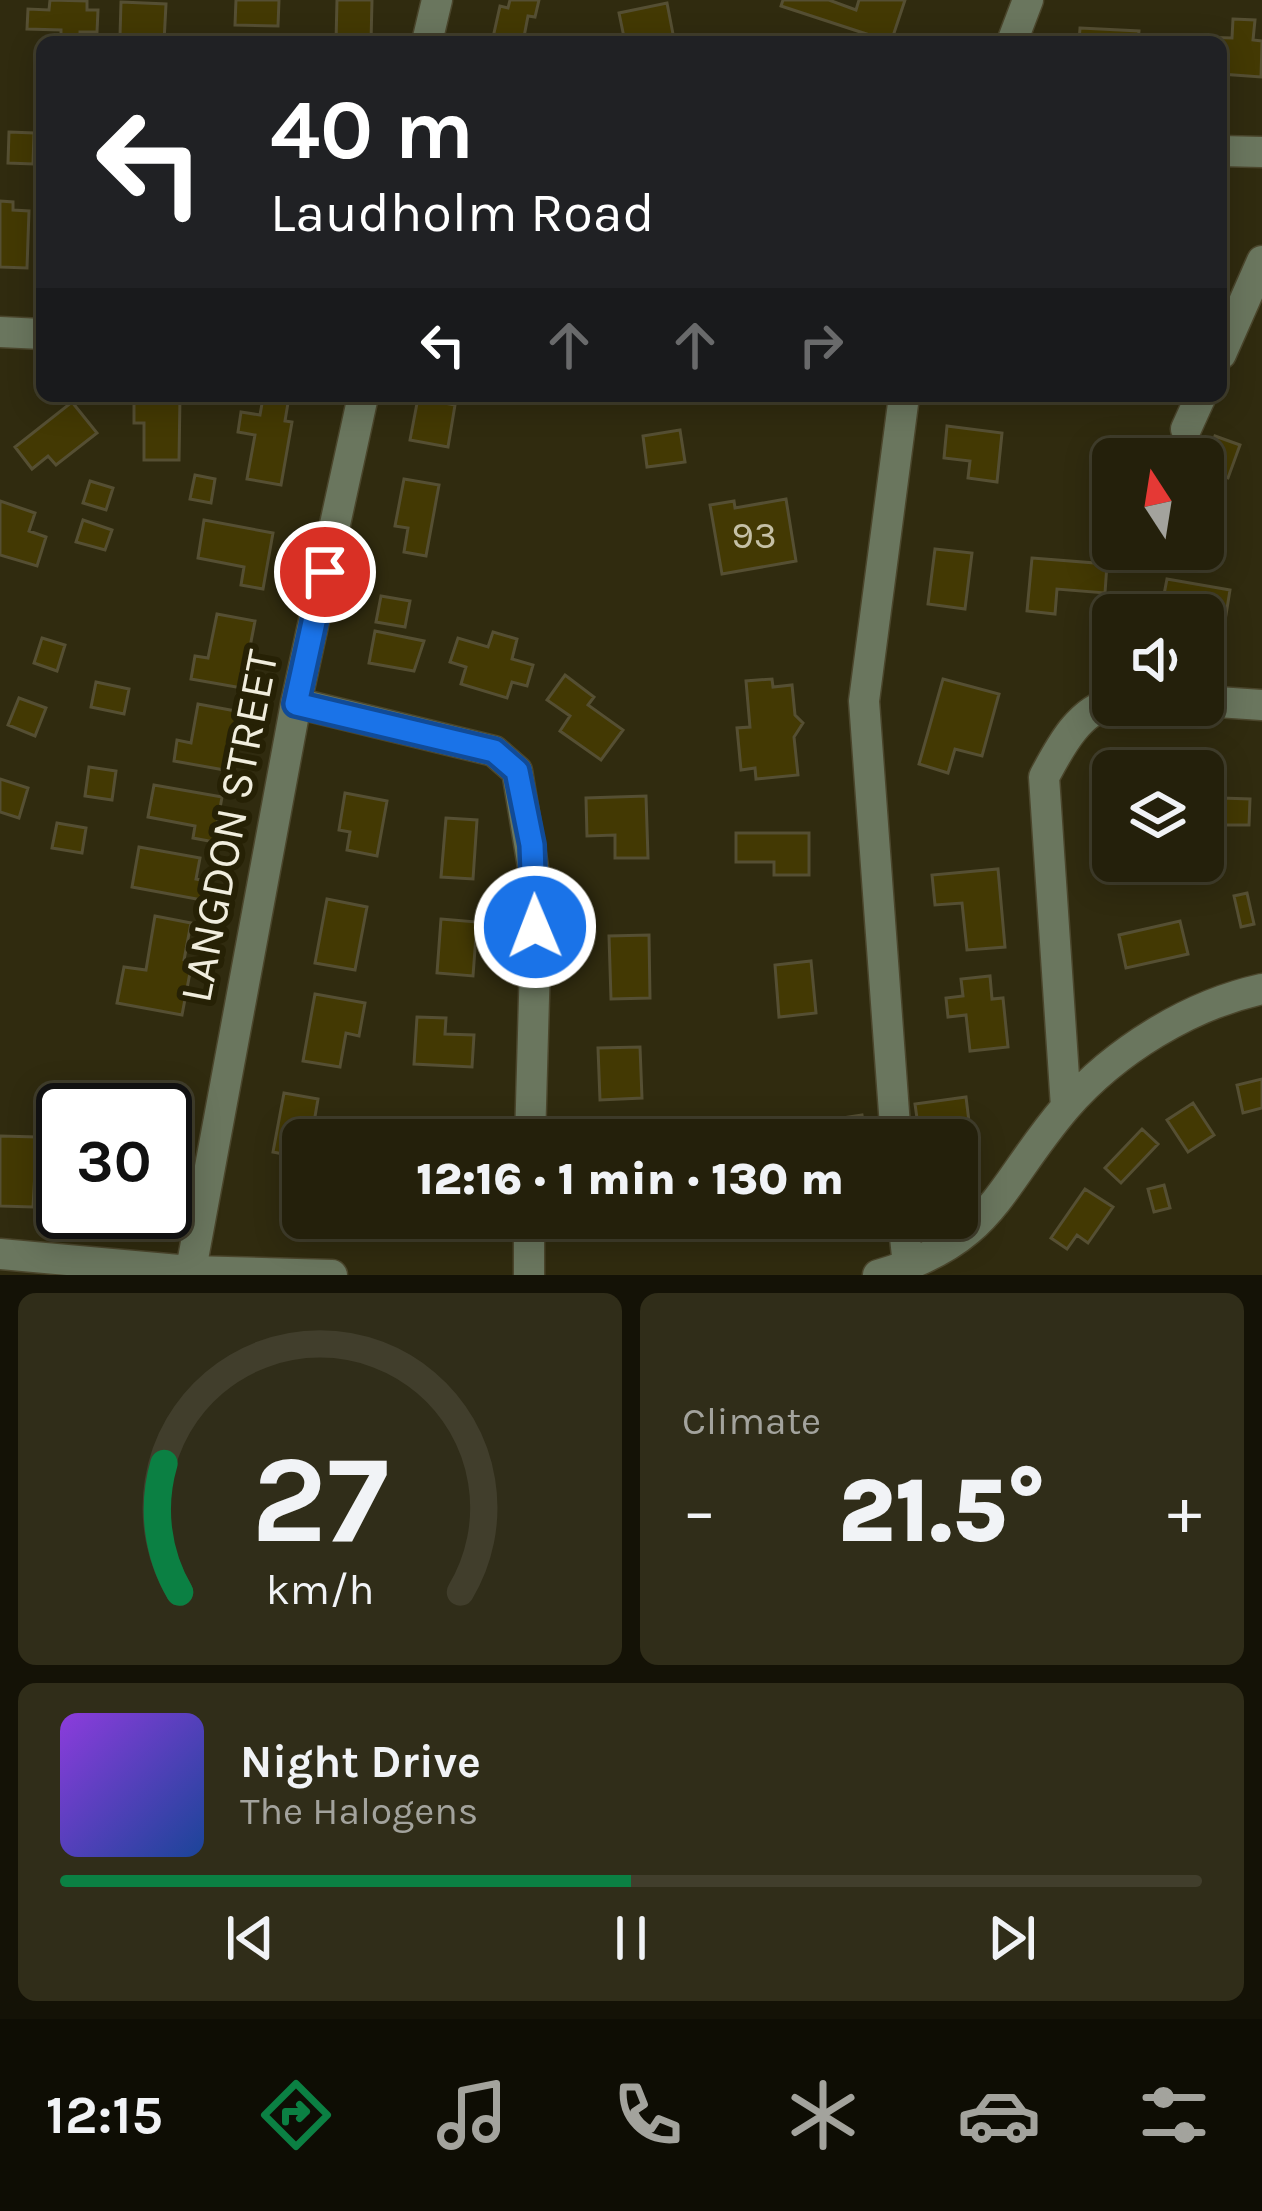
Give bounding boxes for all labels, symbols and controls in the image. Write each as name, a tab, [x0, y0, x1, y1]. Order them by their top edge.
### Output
text: 40 m	[270, 81, 474, 179]
icon: left	[72, 84, 228, 240]
text: Laudholm Road	[270, 181, 655, 245]
icon: left	[410, 312, 476, 378]
icon: ahead	[536, 312, 602, 378]
icon: ahead	[662, 312, 728, 378]
icon: right	[788, 312, 854, 378]
north arrow	[1092, 438, 1224, 570]
map controls	[1092, 438, 1224, 882]
house number: 93	[731, 512, 777, 558]
pin	[274, 521, 376, 623]
icon: arrive	[292, 539, 358, 605]
button: sound	[1092, 594, 1224, 726]
street label: LANGDON STREET	[169, 645, 289, 1007]
button: layers	[1092, 750, 1224, 882]
position arrow	[472, 864, 598, 990]
speed limit sign: 30	[36, 1083, 192, 1239]
text: 12:16 · 1 min · 130 m	[416, 1153, 844, 1205]
text: Climate	[682, 1398, 821, 1444]
text: 27	[251, 1427, 389, 1572]
text: 21.5°	[838, 1458, 1046, 1564]
text: −	[682, 1472, 717, 1550]
text: +	[1167, 1472, 1202, 1550]
text: km/h	[266, 1565, 374, 1615]
text: Night Drive	[240, 1736, 481, 1788]
text: The Halogens	[240, 1788, 478, 1834]
icon: previous	[217, 1905, 283, 1971]
icon: pause	[598, 1905, 664, 1971]
icon: next	[979, 1905, 1045, 1971]
icon: directions	[254, 2073, 338, 2157]
icon: music	[430, 2073, 514, 2157]
icon: phone	[606, 2073, 690, 2157]
icon: climate	[781, 2073, 865, 2157]
icon: car	[957, 2073, 1041, 2157]
icon: filters	[1132, 2073, 1216, 2157]
text: 12:15	[46, 2083, 163, 2147]

